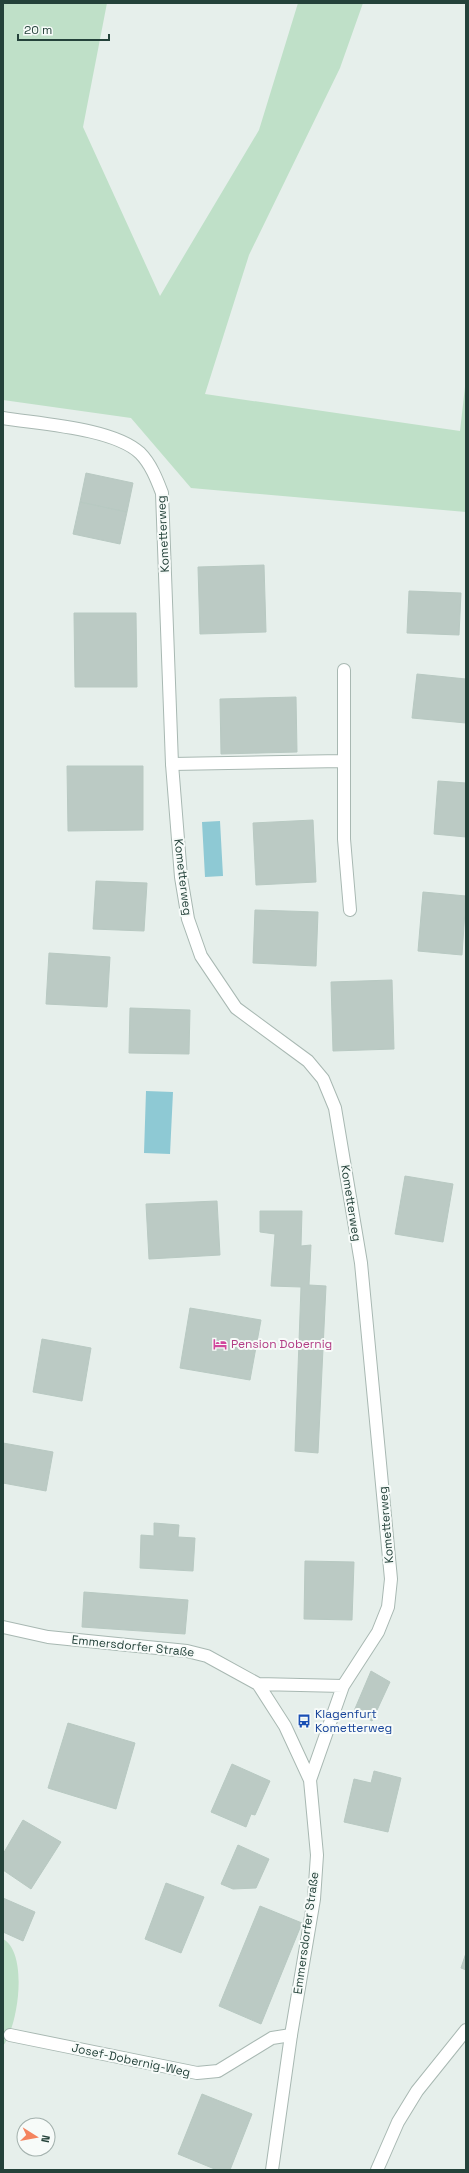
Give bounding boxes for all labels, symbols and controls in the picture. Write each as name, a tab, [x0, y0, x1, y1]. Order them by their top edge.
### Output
scale bar	[18, 16, 109, 42]
text: 20 m	[24, 22, 52, 38]
street label: Kometterweg	[153, 495, 173, 573]
street label: Kometterweg	[170, 838, 196, 916]
street label: Kometterweg	[337, 1164, 365, 1242]
hotel icon: Pension Dobernig	[212, 1336, 228, 1352]
place label: Pension Dobernig	[231, 1336, 332, 1352]
street label: Kometterweg	[375, 1486, 397, 1564]
street label: Emmersdorfer Straße	[71, 1632, 195, 1660]
place label: Klagenfurt Kometterweg	[315, 1706, 392, 1736]
bus stop icon: Klagenfurt Kometterweg	[296, 1713, 312, 1729]
street label: Emmersdorfer Straße	[289, 1871, 323, 1995]
street label: Josef-Dobernig-Weg	[70, 2040, 192, 2080]
north arrow	[16, 2117, 56, 2157]
text: N	[38, 2134, 53, 2144]

